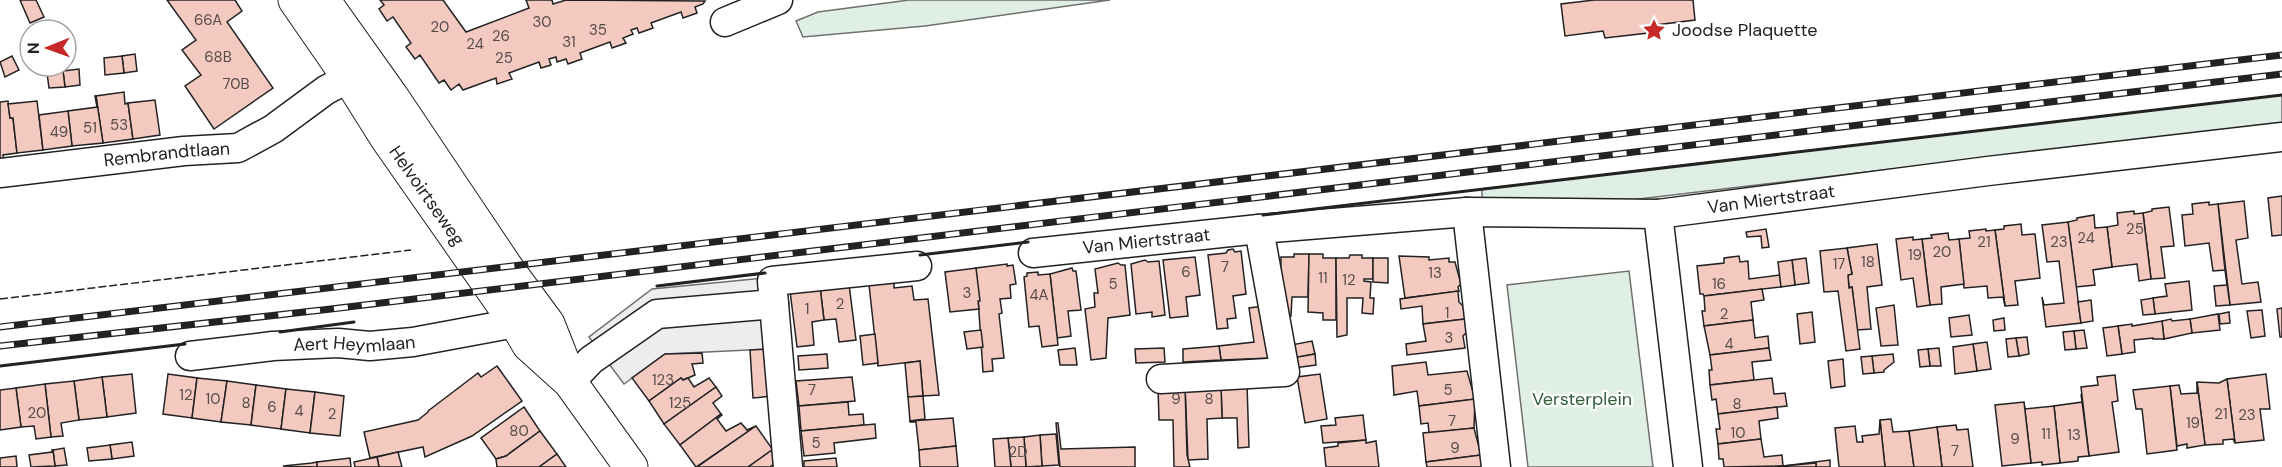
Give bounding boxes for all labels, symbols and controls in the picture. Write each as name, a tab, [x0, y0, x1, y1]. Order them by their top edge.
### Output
house number: 66A	[194, 10, 222, 30]
house number: 30	[532, 12, 552, 32]
house number: 20	[431, 17, 449, 37]
place icon: Joodse Plaquette	[1641, 17, 1667, 43]
north arrow	[18, 18, 78, 78]
place label: Joodse Plaquette	[1672, 18, 1818, 42]
house number: 35	[589, 20, 607, 40]
house number: 26	[492, 26, 510, 46]
house number: 31	[562, 32, 576, 52]
house number: 24	[466, 34, 484, 54]
text: N	[23, 42, 44, 54]
house number: 68B	[204, 47, 232, 67]
house number: 25	[495, 48, 513, 68]
house number: 70B	[222, 74, 250, 94]
house number: 53	[110, 115, 128, 135]
house number: 51	[83, 118, 97, 138]
house number: 49	[50, 122, 68, 142]
street label: Rembrandtlaan	[102, 136, 231, 172]
street label: Helvoirtseweg	[384, 141, 470, 250]
street label: Van Miertstraat	[1706, 179, 1836, 219]
house number: 25	[2126, 219, 2144, 239]
street label: Van Miertstraat	[1081, 222, 1211, 260]
house number: 24	[2077, 228, 2095, 248]
house number: 21	[1977, 232, 1991, 252]
house number: 23	[2050, 232, 2068, 252]
house number: 20	[1933, 242, 1951, 262]
house number: 19	[1908, 245, 1922, 265]
house number: 18	[1861, 252, 1875, 272]
house number: 17	[1833, 254, 1845, 274]
house number: 7	[1221, 257, 1229, 277]
house number: 6	[1181, 262, 1191, 282]
house number: 13	[1428, 263, 1442, 283]
house number: 11	[1318, 268, 1328, 288]
house number: 12	[1342, 270, 1356, 290]
house number: 5	[1108, 274, 1118, 294]
house number: 16	[1712, 274, 1726, 294]
house number: 3	[963, 283, 971, 303]
house number: 4A	[1029, 285, 1049, 305]
house number: 2	[836, 294, 844, 314]
house number: 1	[805, 299, 809, 319]
house number: 1	[1445, 303, 1449, 323]
house number: 2	[1720, 304, 1728, 324]
house number: 3	[1445, 328, 1453, 348]
street label: Aert Heymlaan	[293, 330, 416, 358]
house number: 4	[1724, 334, 1734, 354]
house number: 123	[652, 370, 674, 390]
house number: 7	[808, 380, 816, 400]
house number: 5	[1443, 380, 1453, 400]
house number: 12	[179, 385, 193, 405]
park label: Versterplein	[1532, 387, 1632, 411]
house number: 10	[206, 389, 220, 409]
house number: 9	[1171, 389, 1181, 409]
house number: 8	[1204, 389, 1214, 409]
house number: 8	[241, 393, 251, 413]
house number: 125	[669, 393, 691, 413]
house number: 8	[1732, 394, 1742, 414]
house number: 6	[267, 397, 277, 417]
house number: 4	[294, 401, 304, 421]
house number: 20	[28, 403, 46, 423]
house number: 2	[328, 404, 336, 424]
house number: 21	[2214, 404, 2228, 424]
house number: 23	[2238, 405, 2256, 425]
house number: 7	[1448, 411, 1456, 431]
house number: 19	[2186, 413, 2200, 433]
house number: 80	[509, 421, 529, 441]
house number: 10	[1731, 423, 1745, 443]
house number: 11	[2041, 424, 2051, 444]
house number: 13	[2067, 425, 2081, 445]
house number: 9	[2010, 429, 2020, 449]
house number: 5	[811, 433, 821, 453]
house number: 9	[1450, 438, 1460, 458]
house number: 7	[1951, 441, 1959, 461]
house number: 2D	[1009, 442, 1027, 462]

